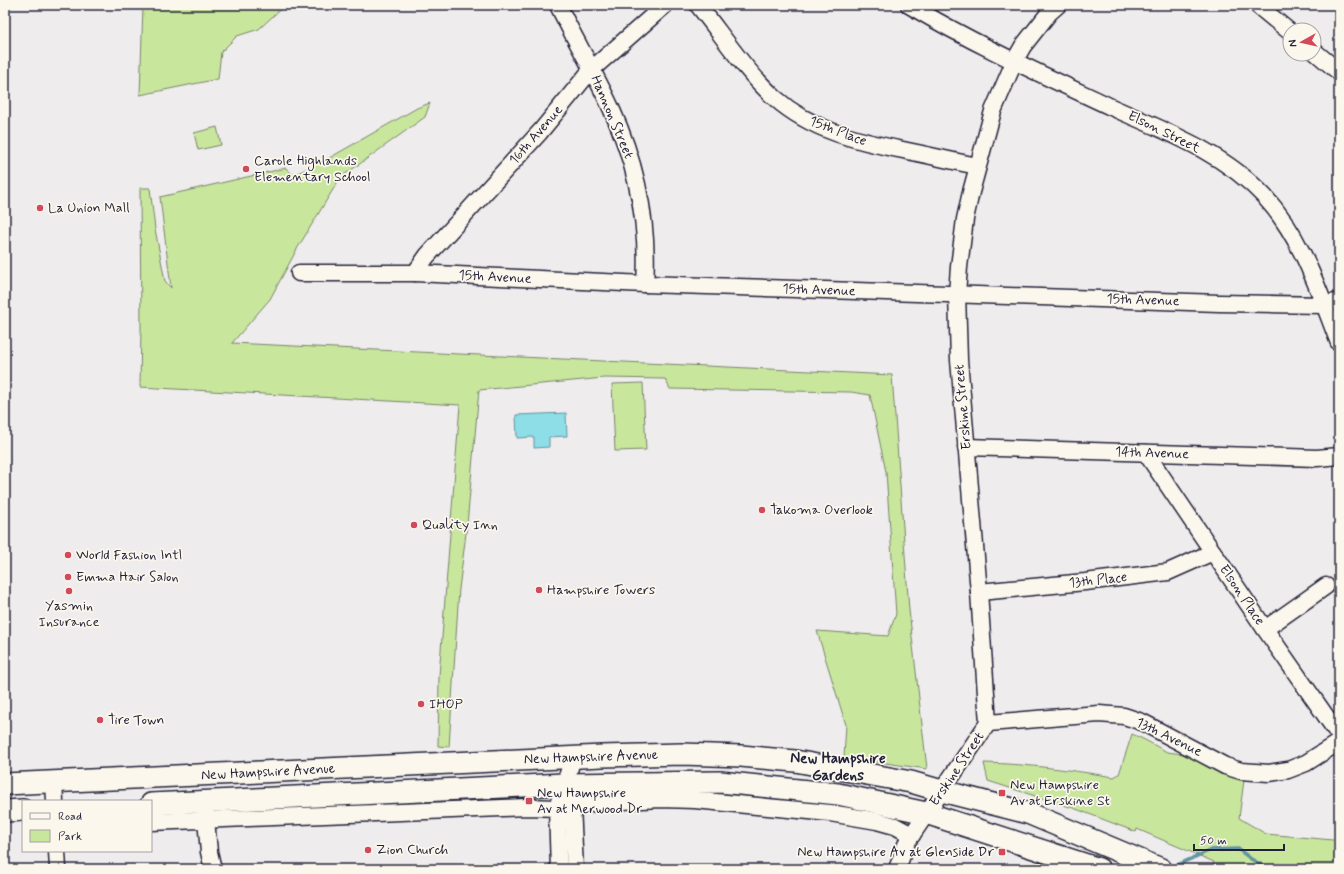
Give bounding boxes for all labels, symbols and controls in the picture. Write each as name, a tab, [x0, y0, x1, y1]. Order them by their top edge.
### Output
north arrow	[1282, 22, 1322, 62]
text: N	[1286, 39, 1301, 48]
street label: Hannon Street	[586, 73, 638, 161]
street label: 16th Avenue	[505, 101, 567, 169]
street label: Elson Street	[1125, 107, 1204, 158]
street label: 15th Place	[807, 112, 869, 150]
place label: Carole Highlands Elementary School	[254, 152, 370, 186]
marker: Carole Highlands Elementary School	[241, 164, 251, 174]
place label: La Union Mall	[48, 199, 130, 217]
marker: La Union Mall	[35, 203, 45, 213]
street label: 15th Avenue	[458, 266, 532, 288]
street label: 15th Avenue	[782, 280, 856, 300]
street label: 15th Avenue	[1106, 290, 1180, 310]
street label: Erskine Street	[950, 364, 976, 450]
street label: 14th Avenue	[1115, 443, 1190, 463]
place label: Takoma Overlook	[770, 501, 873, 519]
marker: Takoma Overlook	[757, 505, 767, 515]
place label: Quality Inn	[422, 516, 498, 534]
marker: Quality Inn	[409, 520, 419, 530]
place label: World Fashion Intl	[76, 546, 182, 564]
marker: World Fashion Intl	[63, 550, 73, 560]
street label: Elson Place	[1215, 561, 1269, 629]
place label: Emma Hair Salon	[76, 568, 179, 586]
street label: 13th Place	[1068, 568, 1128, 592]
marker: Emma Hair Salon	[63, 572, 73, 582]
place label: Hampshire Towers	[547, 581, 655, 599]
marker: Hampshire Towers	[534, 585, 544, 595]
marker: Yasmin Insurance	[64, 586, 74, 596]
place label: Yasmin Insurance	[39, 597, 100, 631]
place label: IHOP	[429, 695, 463, 713]
marker: IHOP	[416, 699, 426, 709]
place label: Tire Town	[108, 711, 164, 729]
street label: 13th Avenue	[1133, 713, 1205, 761]
marker: Tire Town	[95, 715, 105, 725]
street label: Erskine Street	[926, 728, 988, 810]
street label: New Hampshire Avenue	[524, 746, 659, 768]
district label: New Hampshire Gardens	[790, 749, 886, 786]
street label: New Hampshire Avenue	[200, 759, 336, 785]
place label: New Hampshire Av at Erskine St	[1010, 776, 1110, 810]
place label: New Hampshire Av at Merwood Dr	[537, 784, 642, 818]
marker: New Hampshire Av at Erskine St	[997, 788, 1007, 798]
marker: New Hampshire Av at Merwood Dr	[524, 796, 534, 806]
legend	[22, 800, 152, 852]
text: Road	[58, 809, 82, 825]
scale bar	[1194, 826, 1284, 852]
text: Park	[58, 829, 82, 845]
text: 50 m	[1200, 833, 1227, 849]
place label: Zion Church	[376, 841, 448, 859]
place label: New Hampshire Av at Glenside Dr	[797, 843, 994, 861]
marker: Zion Church	[363, 845, 373, 855]
marker: New Hampshire Av at Glenside Dr	[997, 847, 1007, 857]

